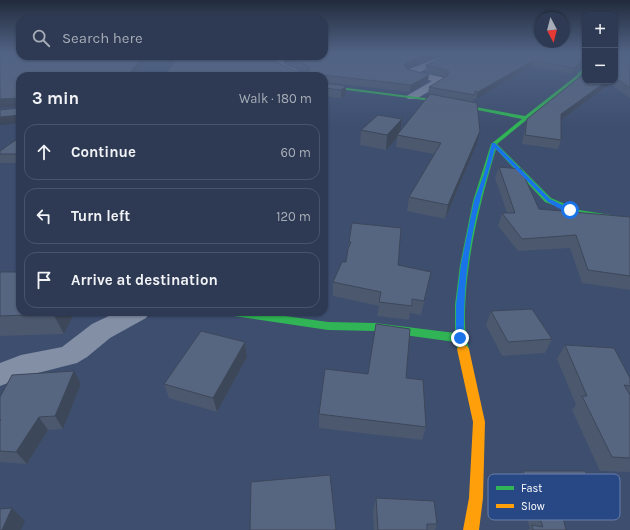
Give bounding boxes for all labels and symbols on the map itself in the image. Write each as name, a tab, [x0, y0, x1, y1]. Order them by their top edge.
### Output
north arrow	[534, 12, 570, 48]
route start	[561, 201, 579, 219]
route end	[451, 329, 469, 347]
legend	[488, 474, 620, 520]
text: Fast	[521, 482, 542, 495]
text: Slow	[521, 500, 545, 513]

